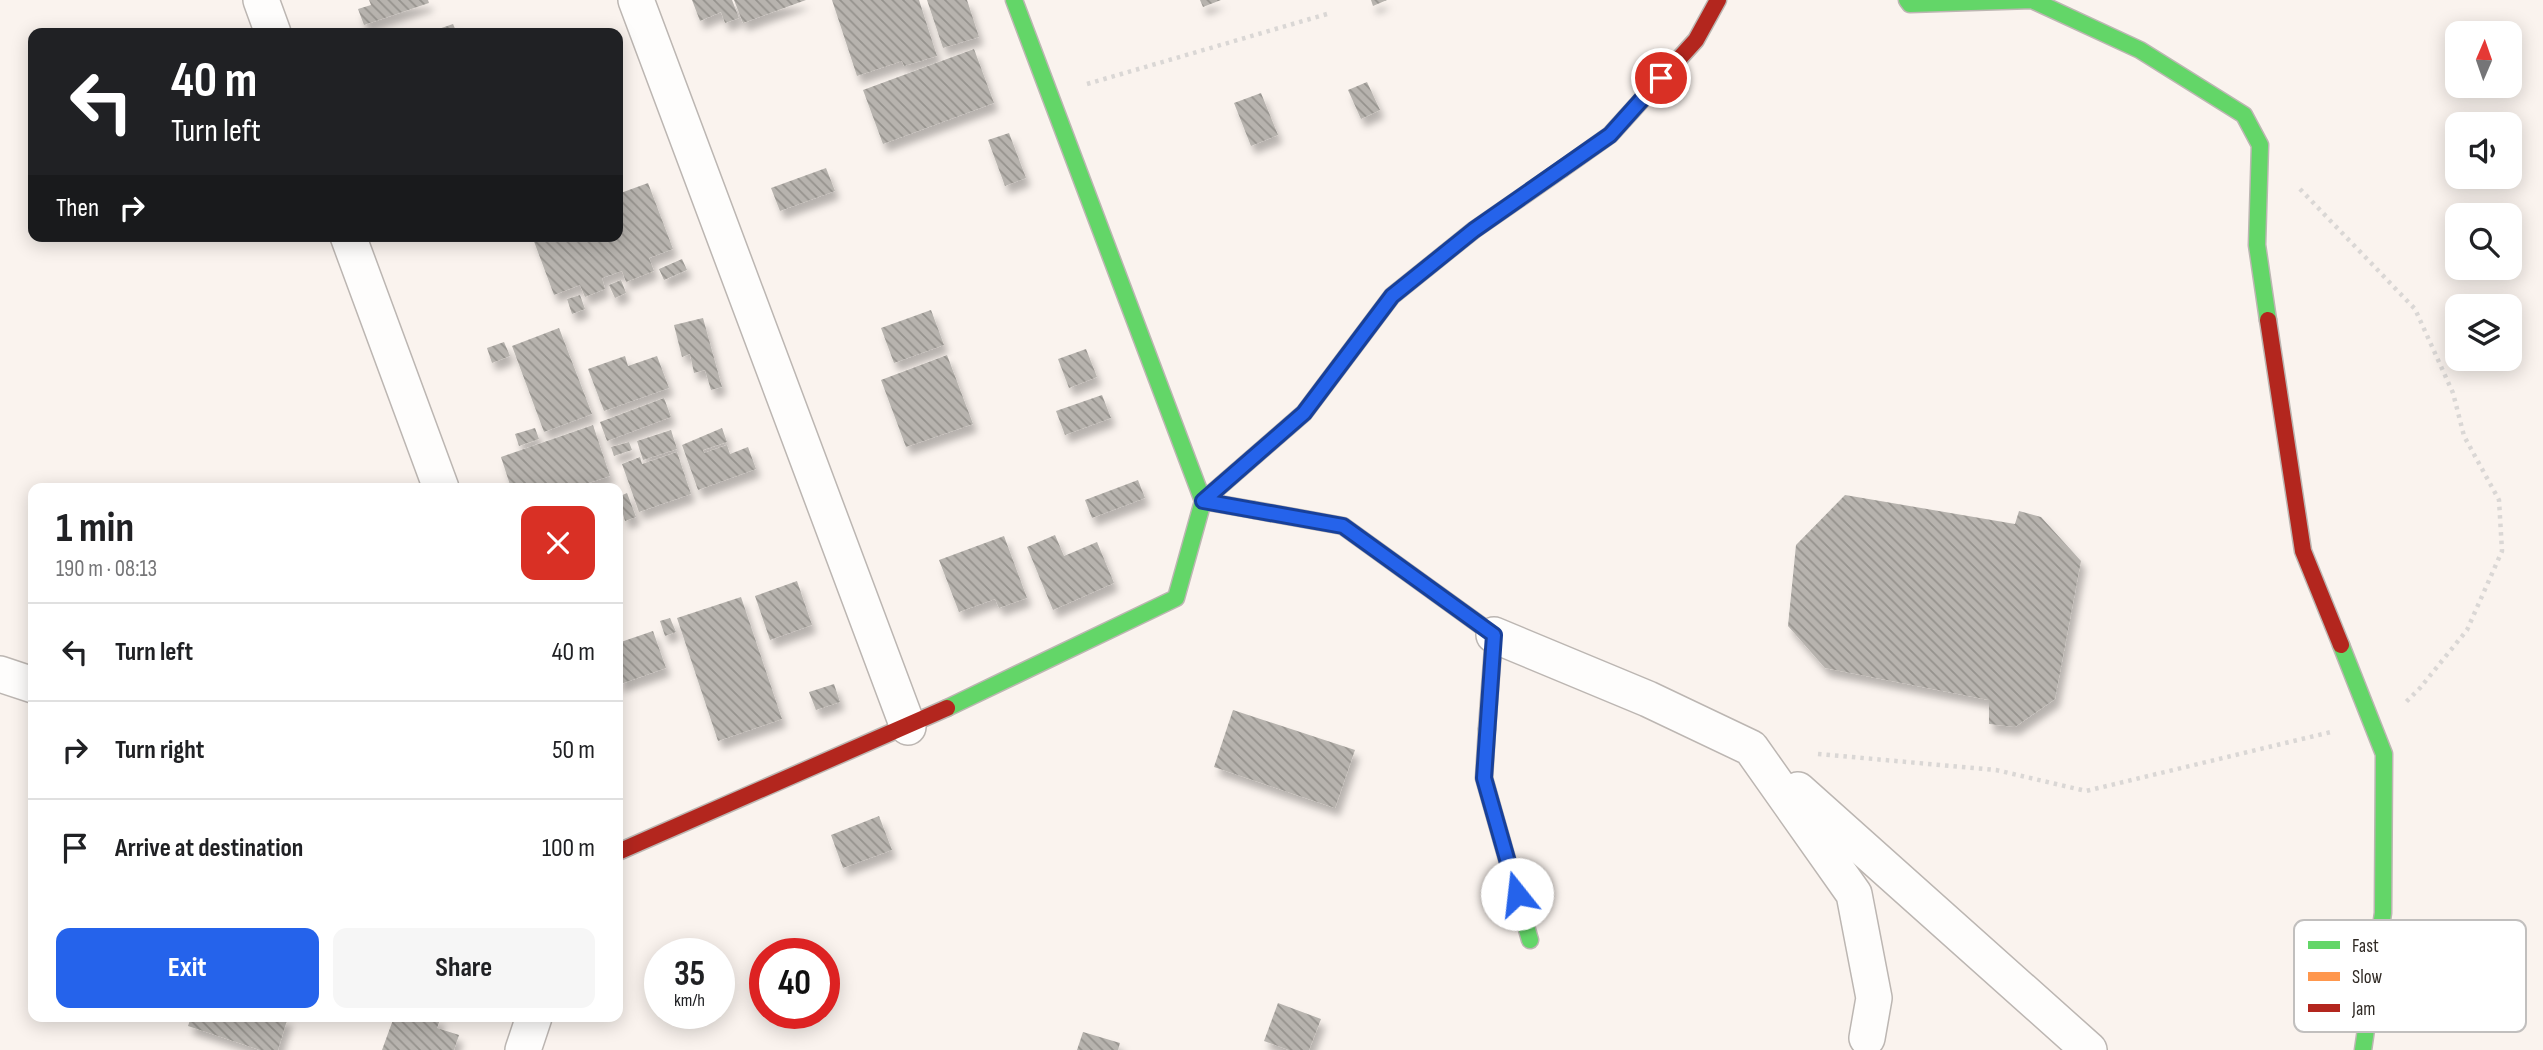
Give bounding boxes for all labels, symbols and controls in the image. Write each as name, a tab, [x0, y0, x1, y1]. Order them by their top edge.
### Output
north arrow	[2445, 21, 2522, 98]
map controls	[2445, 21, 2522, 371]
pin	[1631, 48, 1691, 108]
text: 40 m	[171, 52, 257, 111]
icon: left	[56, 56, 147, 147]
icon: arrive	[1642, 59, 1680, 97]
text: Turn left	[171, 112, 261, 151]
button: sound	[2445, 112, 2522, 189]
icon: right	[113, 189, 151, 227]
text: Then	[56, 193, 99, 224]
button: search	[2445, 203, 2522, 280]
button: layers	[2445, 294, 2522, 371]
text: 1 min	[56, 503, 134, 554]
button: close	[521, 506, 595, 580]
text: 190 m · 08:13	[56, 555, 157, 583]
icon: left	[56, 633, 94, 671]
text: Turn left	[115, 637, 193, 668]
text: 40 m	[552, 637, 595, 668]
icon: right	[56, 731, 94, 769]
text: Turn right	[115, 735, 204, 766]
text: 50 m	[552, 735, 595, 766]
icon: arrive	[56, 829, 94, 867]
text: Arrive at destination	[115, 833, 303, 864]
text: 100 m	[542, 833, 595, 864]
position arrow	[1480, 857, 1554, 931]
legend	[2294, 920, 2526, 1032]
button: Exit	[56, 928, 319, 1008]
button: Share	[333, 928, 595, 1008]
text: Fast	[2352, 935, 2379, 958]
speed limit sign: 40	[749, 938, 840, 1029]
text: 35	[674, 953, 705, 996]
text: Slow	[2352, 966, 2382, 989]
text: km/h	[674, 990, 705, 1011]
text: Jam	[2351, 998, 2375, 1021]

